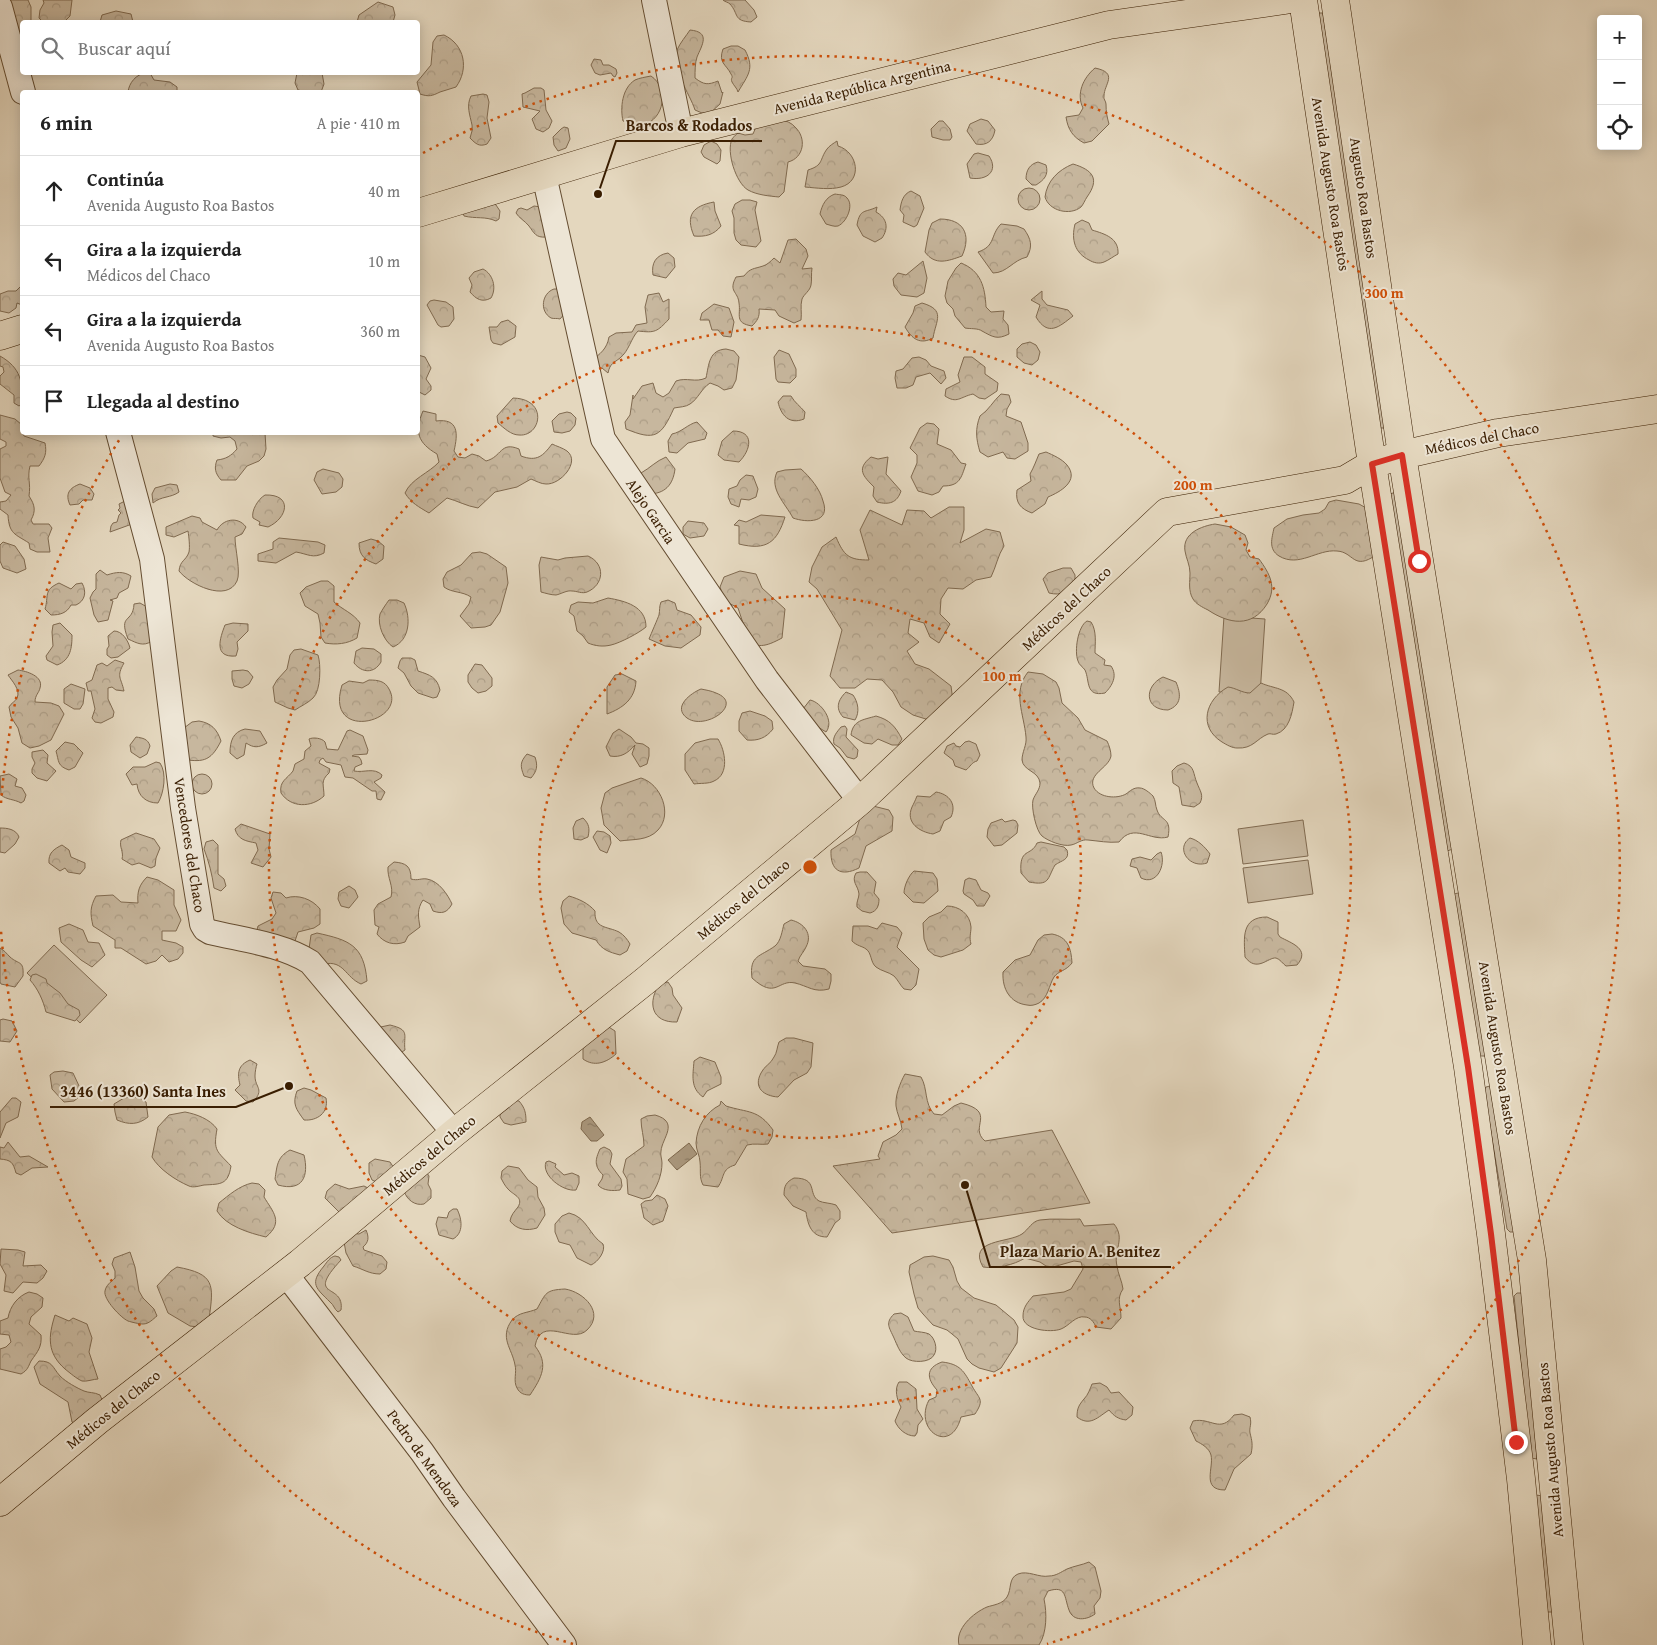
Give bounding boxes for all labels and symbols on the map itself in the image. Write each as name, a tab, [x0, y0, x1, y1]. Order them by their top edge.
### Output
street label: Avenida República Argentina	[771, 55, 953, 119]
street label: Avenida Augusto Roa Bastos	[1307, 96, 1355, 272]
callout: Barcos & Rodados	[616, 110, 762, 141]
text: Barcos & Rodados	[626, 113, 752, 137]
street label: Augusto Roa Bastos	[1345, 136, 1383, 260]
text: 300 m	[1364, 282, 1404, 303]
street label: Médicos del Chaco	[1423, 417, 1541, 459]
street label: Alejo Garcia	[621, 474, 681, 548]
text: 200 m	[1173, 474, 1213, 495]
route start	[1408, 550, 1431, 573]
street label: Médicos del Chaco	[1017, 561, 1116, 655]
text: 100 m	[982, 665, 1022, 686]
street label: Vencedores del Chaco	[169, 776, 211, 914]
street label: Médicos del Chaco	[692, 854, 794, 944]
centre of rings	[801, 858, 819, 876]
street label: Avenida Augusto Roa Bastos	[1474, 960, 1522, 1136]
callout: 3446 (13360) Santa Ines	[50, 1076, 236, 1107]
text: 3446 (13360) Santa Ines	[60, 1079, 226, 1103]
street label: Médicos del Chaco	[378, 1110, 480, 1200]
callout: Plaza Mario A. Benitez	[990, 1236, 1171, 1267]
text: Plaza Mario A. Benitez	[1000, 1239, 1160, 1263]
street label: Avenida Augusto Roa Bastos	[1532, 1362, 1568, 1538]
street label: Médicos del Chaco	[61, 1364, 165, 1454]
street label: Pedro de Mendoza	[383, 1405, 467, 1511]
route end	[1505, 1431, 1528, 1454]

